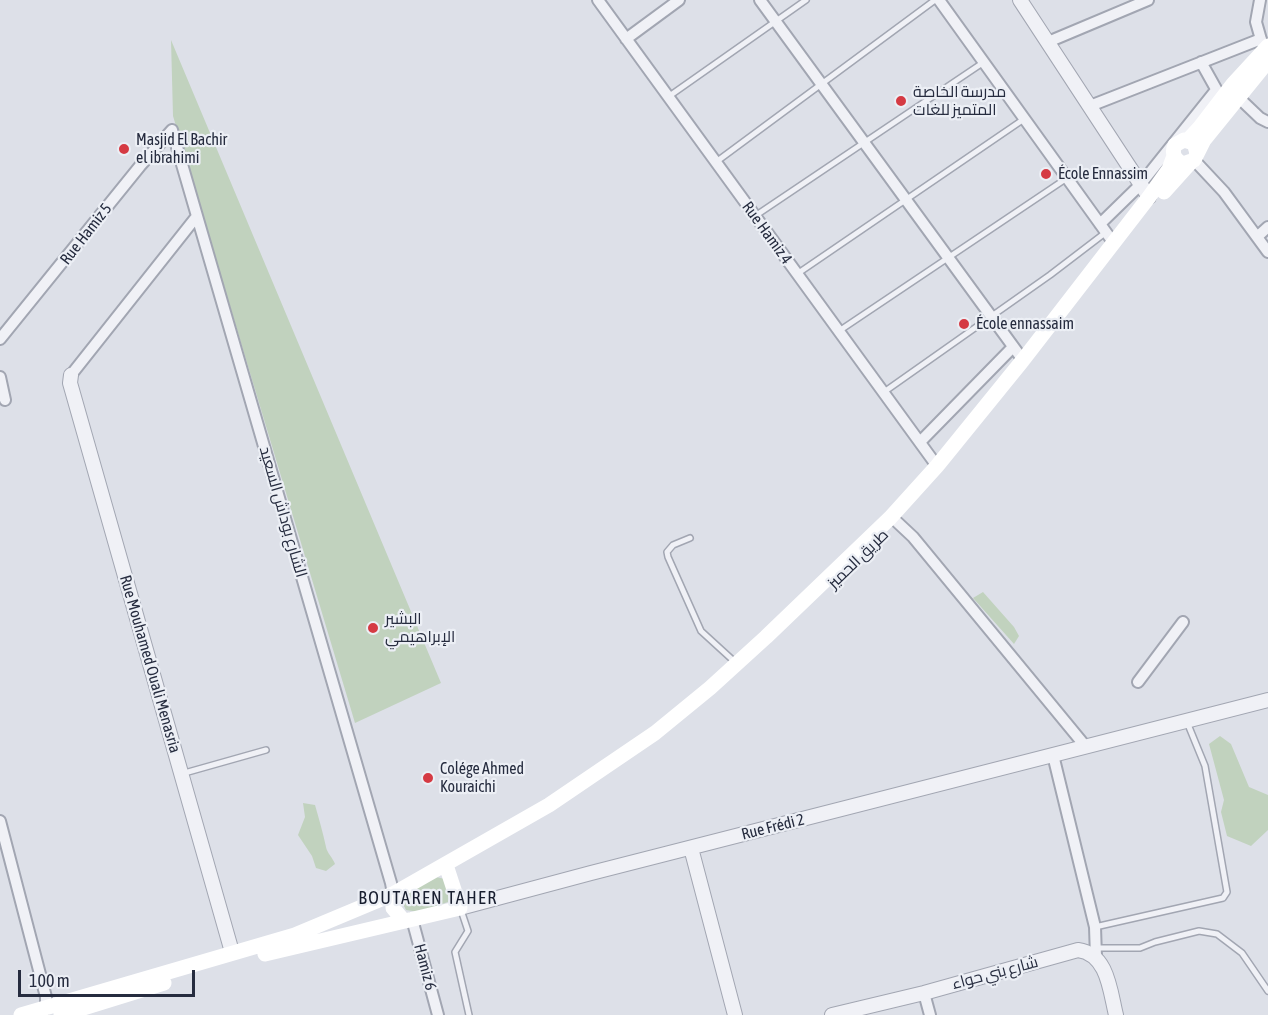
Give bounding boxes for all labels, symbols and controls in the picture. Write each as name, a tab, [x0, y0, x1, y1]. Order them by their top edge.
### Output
place label: مدرسة الخاصة المتميز للغات	[913, 82, 1006, 120]
marker: مدرسة الخاصة المتميز للغات	[894, 94, 908, 108]
place label: Masjid El Bachir el ibrahimi	[136, 130, 227, 168]
marker: Masjid El Bachir el ibrahimi	[117, 142, 131, 156]
place label: École Ennassim	[1058, 164, 1148, 184]
marker: École Ennassim	[1039, 167, 1053, 181]
street label: Rue Hamiz 4	[738, 198, 796, 268]
street label: Rue Hamiz 5	[56, 199, 116, 269]
place label: École ennassaim	[976, 314, 1074, 334]
marker: École ennassaim	[957, 317, 971, 331]
street label: الشارع بوداش السعيد	[255, 444, 311, 580]
street label: طريق الحميز	[823, 525, 893, 593]
street label: Rue Mouhamed Ouali Menasria	[115, 573, 185, 755]
place label: البشير الإبراهيمي	[385, 609, 455, 647]
marker: البشير الإبراهيمي	[366, 621, 380, 635]
place label: Colége Ahmed Kouraichi	[440, 759, 524, 797]
marker: Colége Ahmed Kouraichi	[421, 771, 435, 785]
street label: Rue Frédi 2	[740, 810, 806, 844]
district label: BOUTAREN TAHER	[358, 887, 498, 909]
street label: Hamiz 6	[410, 942, 440, 992]
street label: شارع بني حواء	[950, 952, 1040, 994]
scale bar	[21, 958, 198, 996]
text: 100 m	[29, 970, 70, 991]

